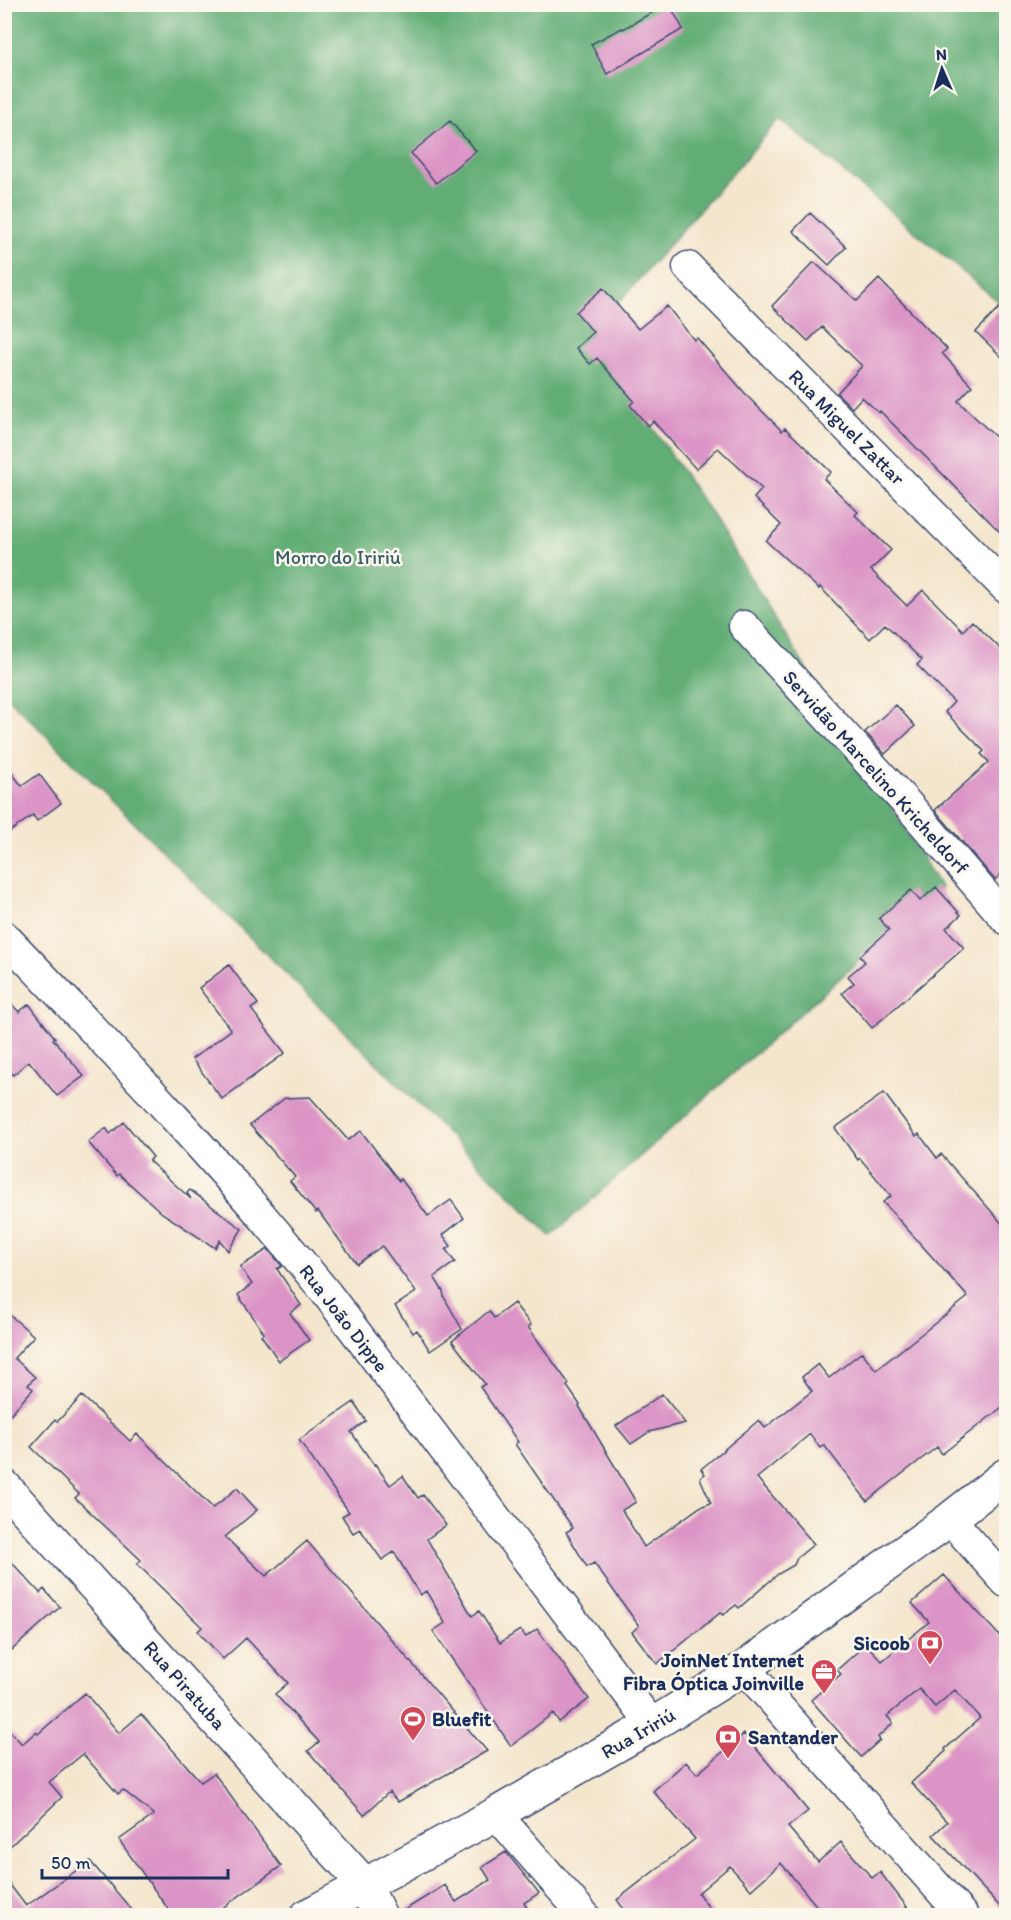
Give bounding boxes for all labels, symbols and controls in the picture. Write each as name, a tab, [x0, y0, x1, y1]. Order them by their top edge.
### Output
north arrow	[912, 39, 972, 99]
text: N	[935, 45, 947, 64]
street label: Rua Miguel Zattar	[784, 364, 910, 490]
park label: Morro do Iririú	[275, 545, 401, 569]
street label: Servidão Marcelino Kricheldorf	[778, 665, 974, 879]
street label: Rua João Dippe	[294, 1259, 394, 1377]
bank icon: Sicoob	[915, 1628, 945, 1666]
place label: Sicoob	[854, 1631, 910, 1655]
street label: Rua Piratuba	[139, 1636, 232, 1735]
place label: JoinNet Internet Fibra Óptica Joinville	[623, 1648, 804, 1696]
office icon: JoinNet Internet Fibra Óptica Joinville	[809, 1657, 839, 1695]
street label: Rua Iririú	[597, 1702, 679, 1764]
sports icon: Bluefit	[398, 1704, 428, 1742]
place label: Bluefit	[432, 1707, 492, 1731]
bank icon: Santander	[713, 1722, 743, 1760]
place label: Santander	[748, 1725, 838, 1749]
scale bar	[42, 1842, 228, 1880]
text: 50 m	[51, 1852, 91, 1874]

